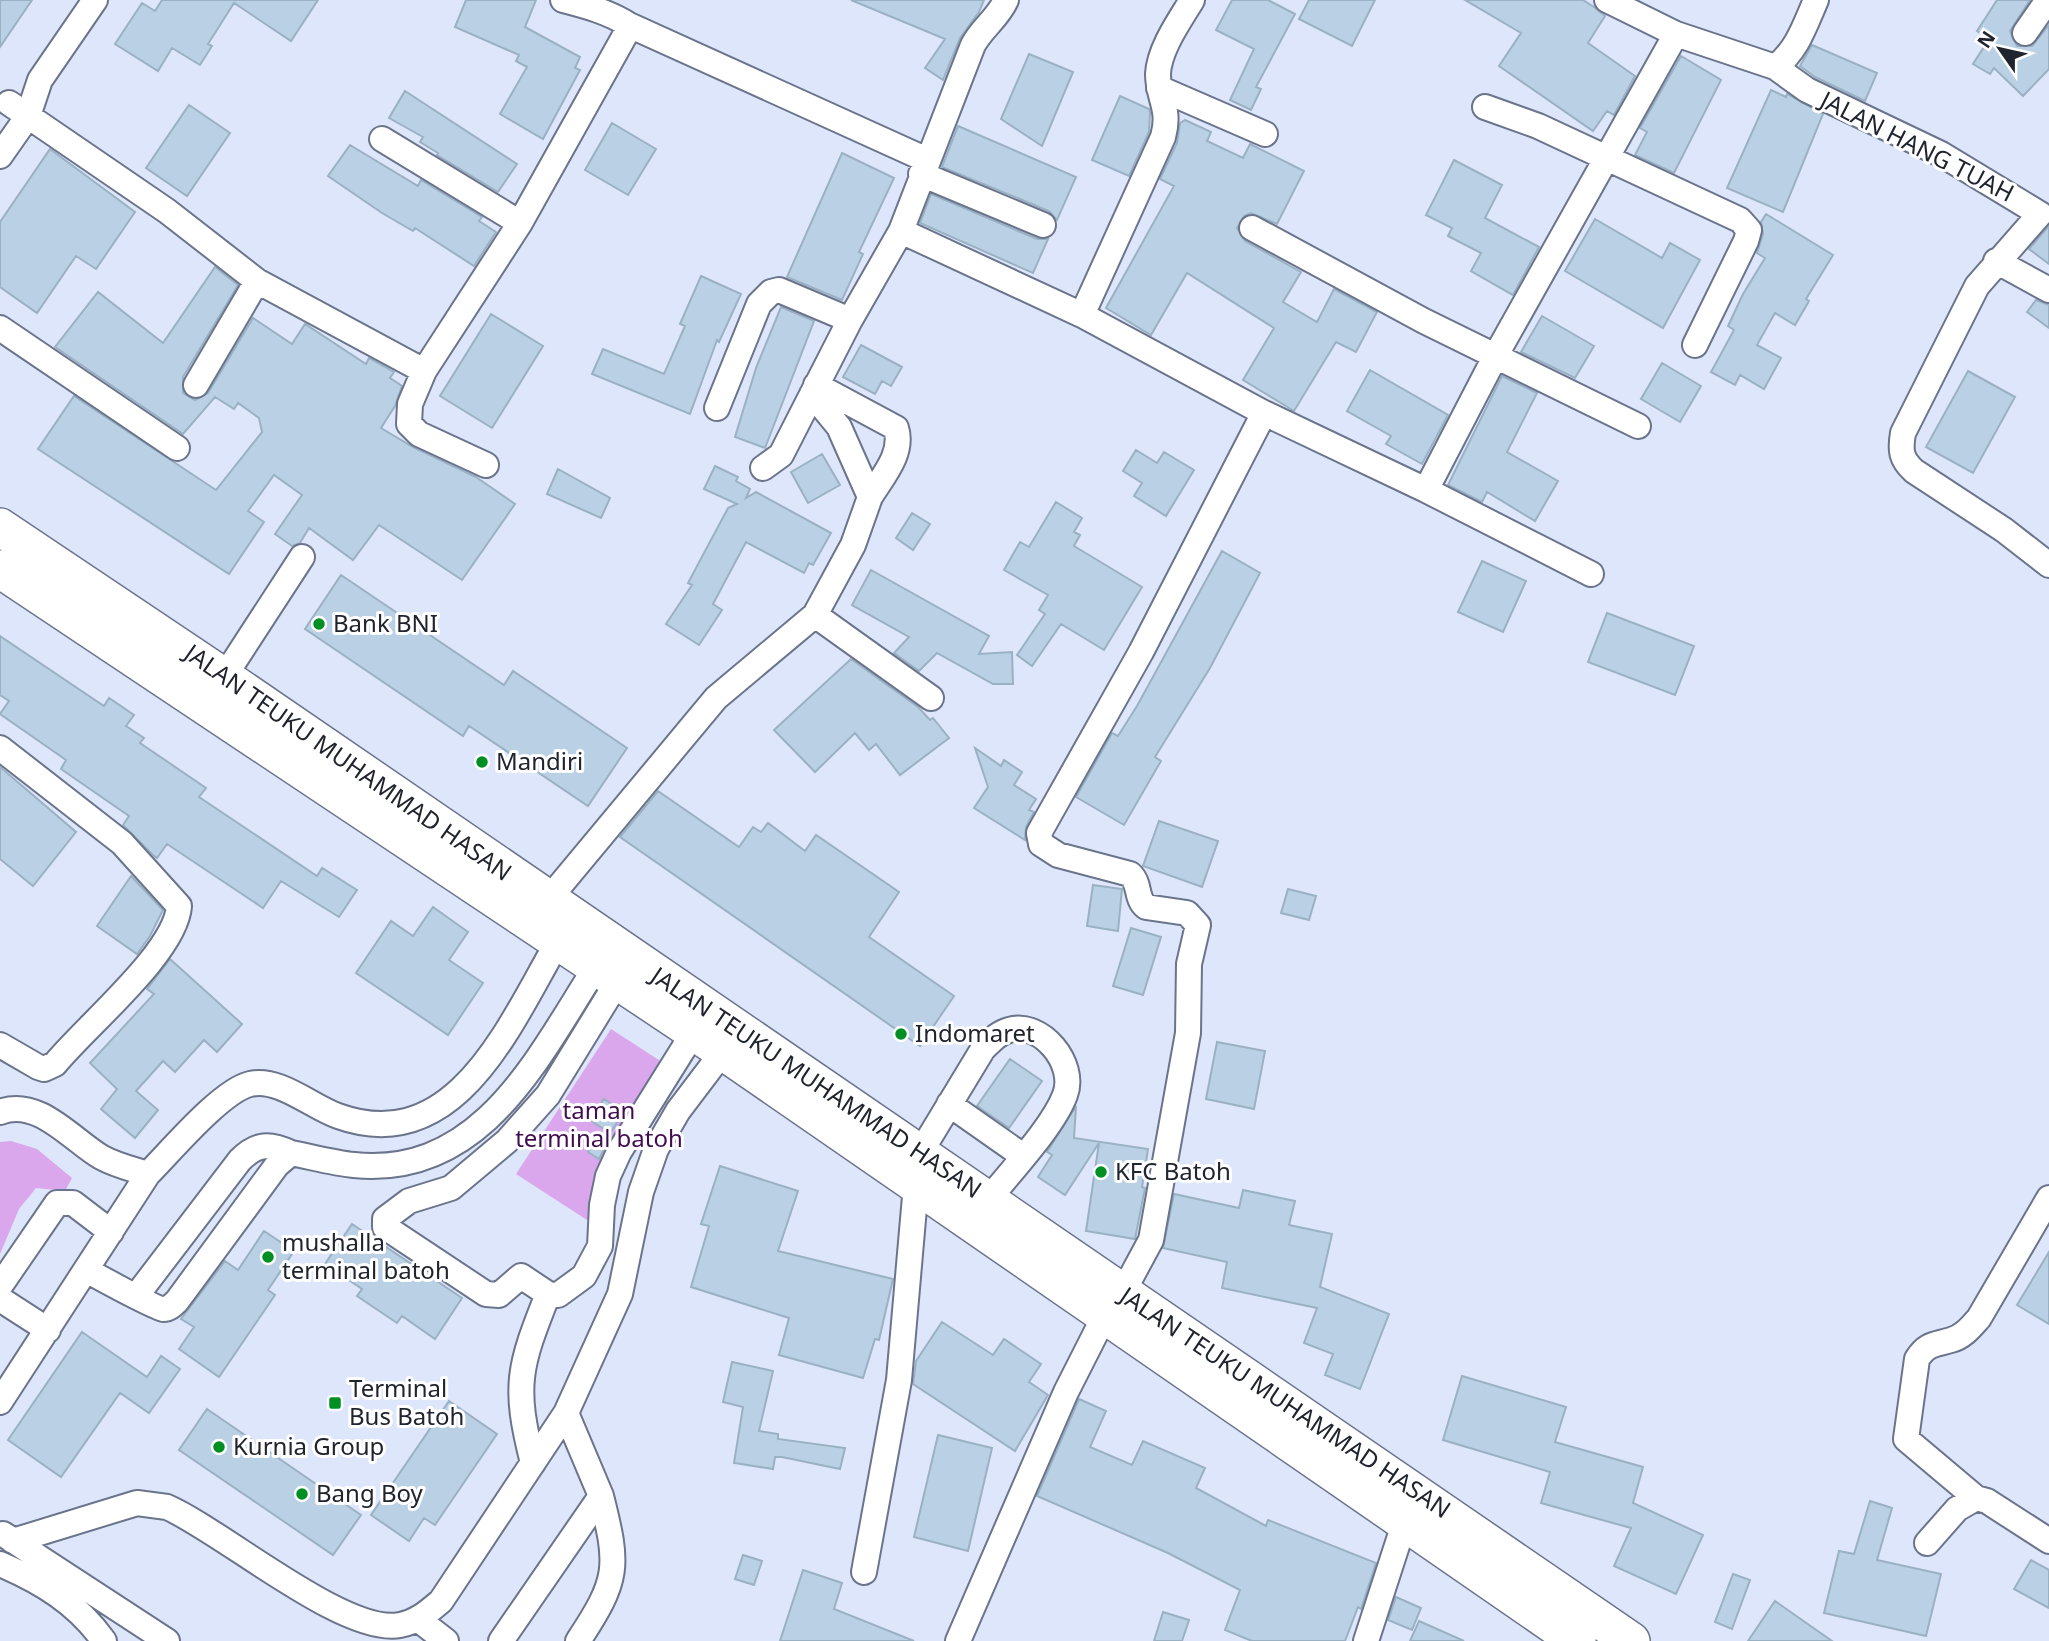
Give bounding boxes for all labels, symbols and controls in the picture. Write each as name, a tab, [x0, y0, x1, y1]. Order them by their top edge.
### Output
north arrow	[1965, 14, 2035, 84]
text: N	[1971, 26, 2001, 53]
street label: JALAN HANG TUAH	[1813, 82, 2020, 209]
place label: Bank BNI	[333, 606, 438, 639]
marker: Bank BNI	[311, 616, 327, 632]
street label: JALAN TEUKU MUHAMMAD HASAN	[177, 635, 519, 888]
place label: Mandiri	[496, 744, 583, 777]
marker: Mandiri	[474, 754, 490, 770]
street label: JALAN TEUKU MUHAMMAD HASAN	[643, 957, 989, 1205]
place label: Indomaret	[915, 1016, 1035, 1049]
marker: Indomaret	[893, 1026, 909, 1042]
park label: taman terminal batoh	[515, 1093, 683, 1154]
place label: KFC Batoh	[1115, 1154, 1231, 1187]
marker: KFC Batoh	[1093, 1164, 1109, 1180]
place label: mushalla terminal batoh	[282, 1225, 450, 1286]
marker: mushalla terminal batoh	[260, 1249, 276, 1265]
street label: JALAN TEUKU MUHAMMAD HASAN	[1112, 1277, 1458, 1525]
place label: Terminal Bus Batoh	[349, 1371, 464, 1432]
marker: Terminal Bus Batoh	[327, 1395, 343, 1411]
place label: Kurnia Group	[233, 1429, 384, 1462]
marker: Kurnia Group	[211, 1439, 227, 1455]
place label: Bang Boy	[316, 1476, 424, 1509]
marker: Bang Boy	[294, 1486, 310, 1502]

